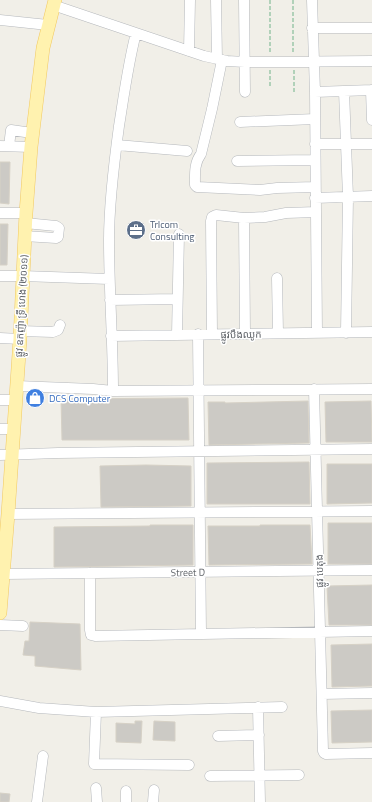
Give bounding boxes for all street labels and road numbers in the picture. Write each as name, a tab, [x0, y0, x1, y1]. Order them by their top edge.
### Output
street label: ផ្លូវ ឧកញ៉ា ទ្រី ហេង (២០១១)	[11, 254, 34, 358]
street label: ផ្លូវបឹងឈូក	[220, 327, 262, 344]
street label: ផ្លូវ បេតុង	[312, 554, 329, 588]
street label: Street D	[171, 565, 205, 580]

